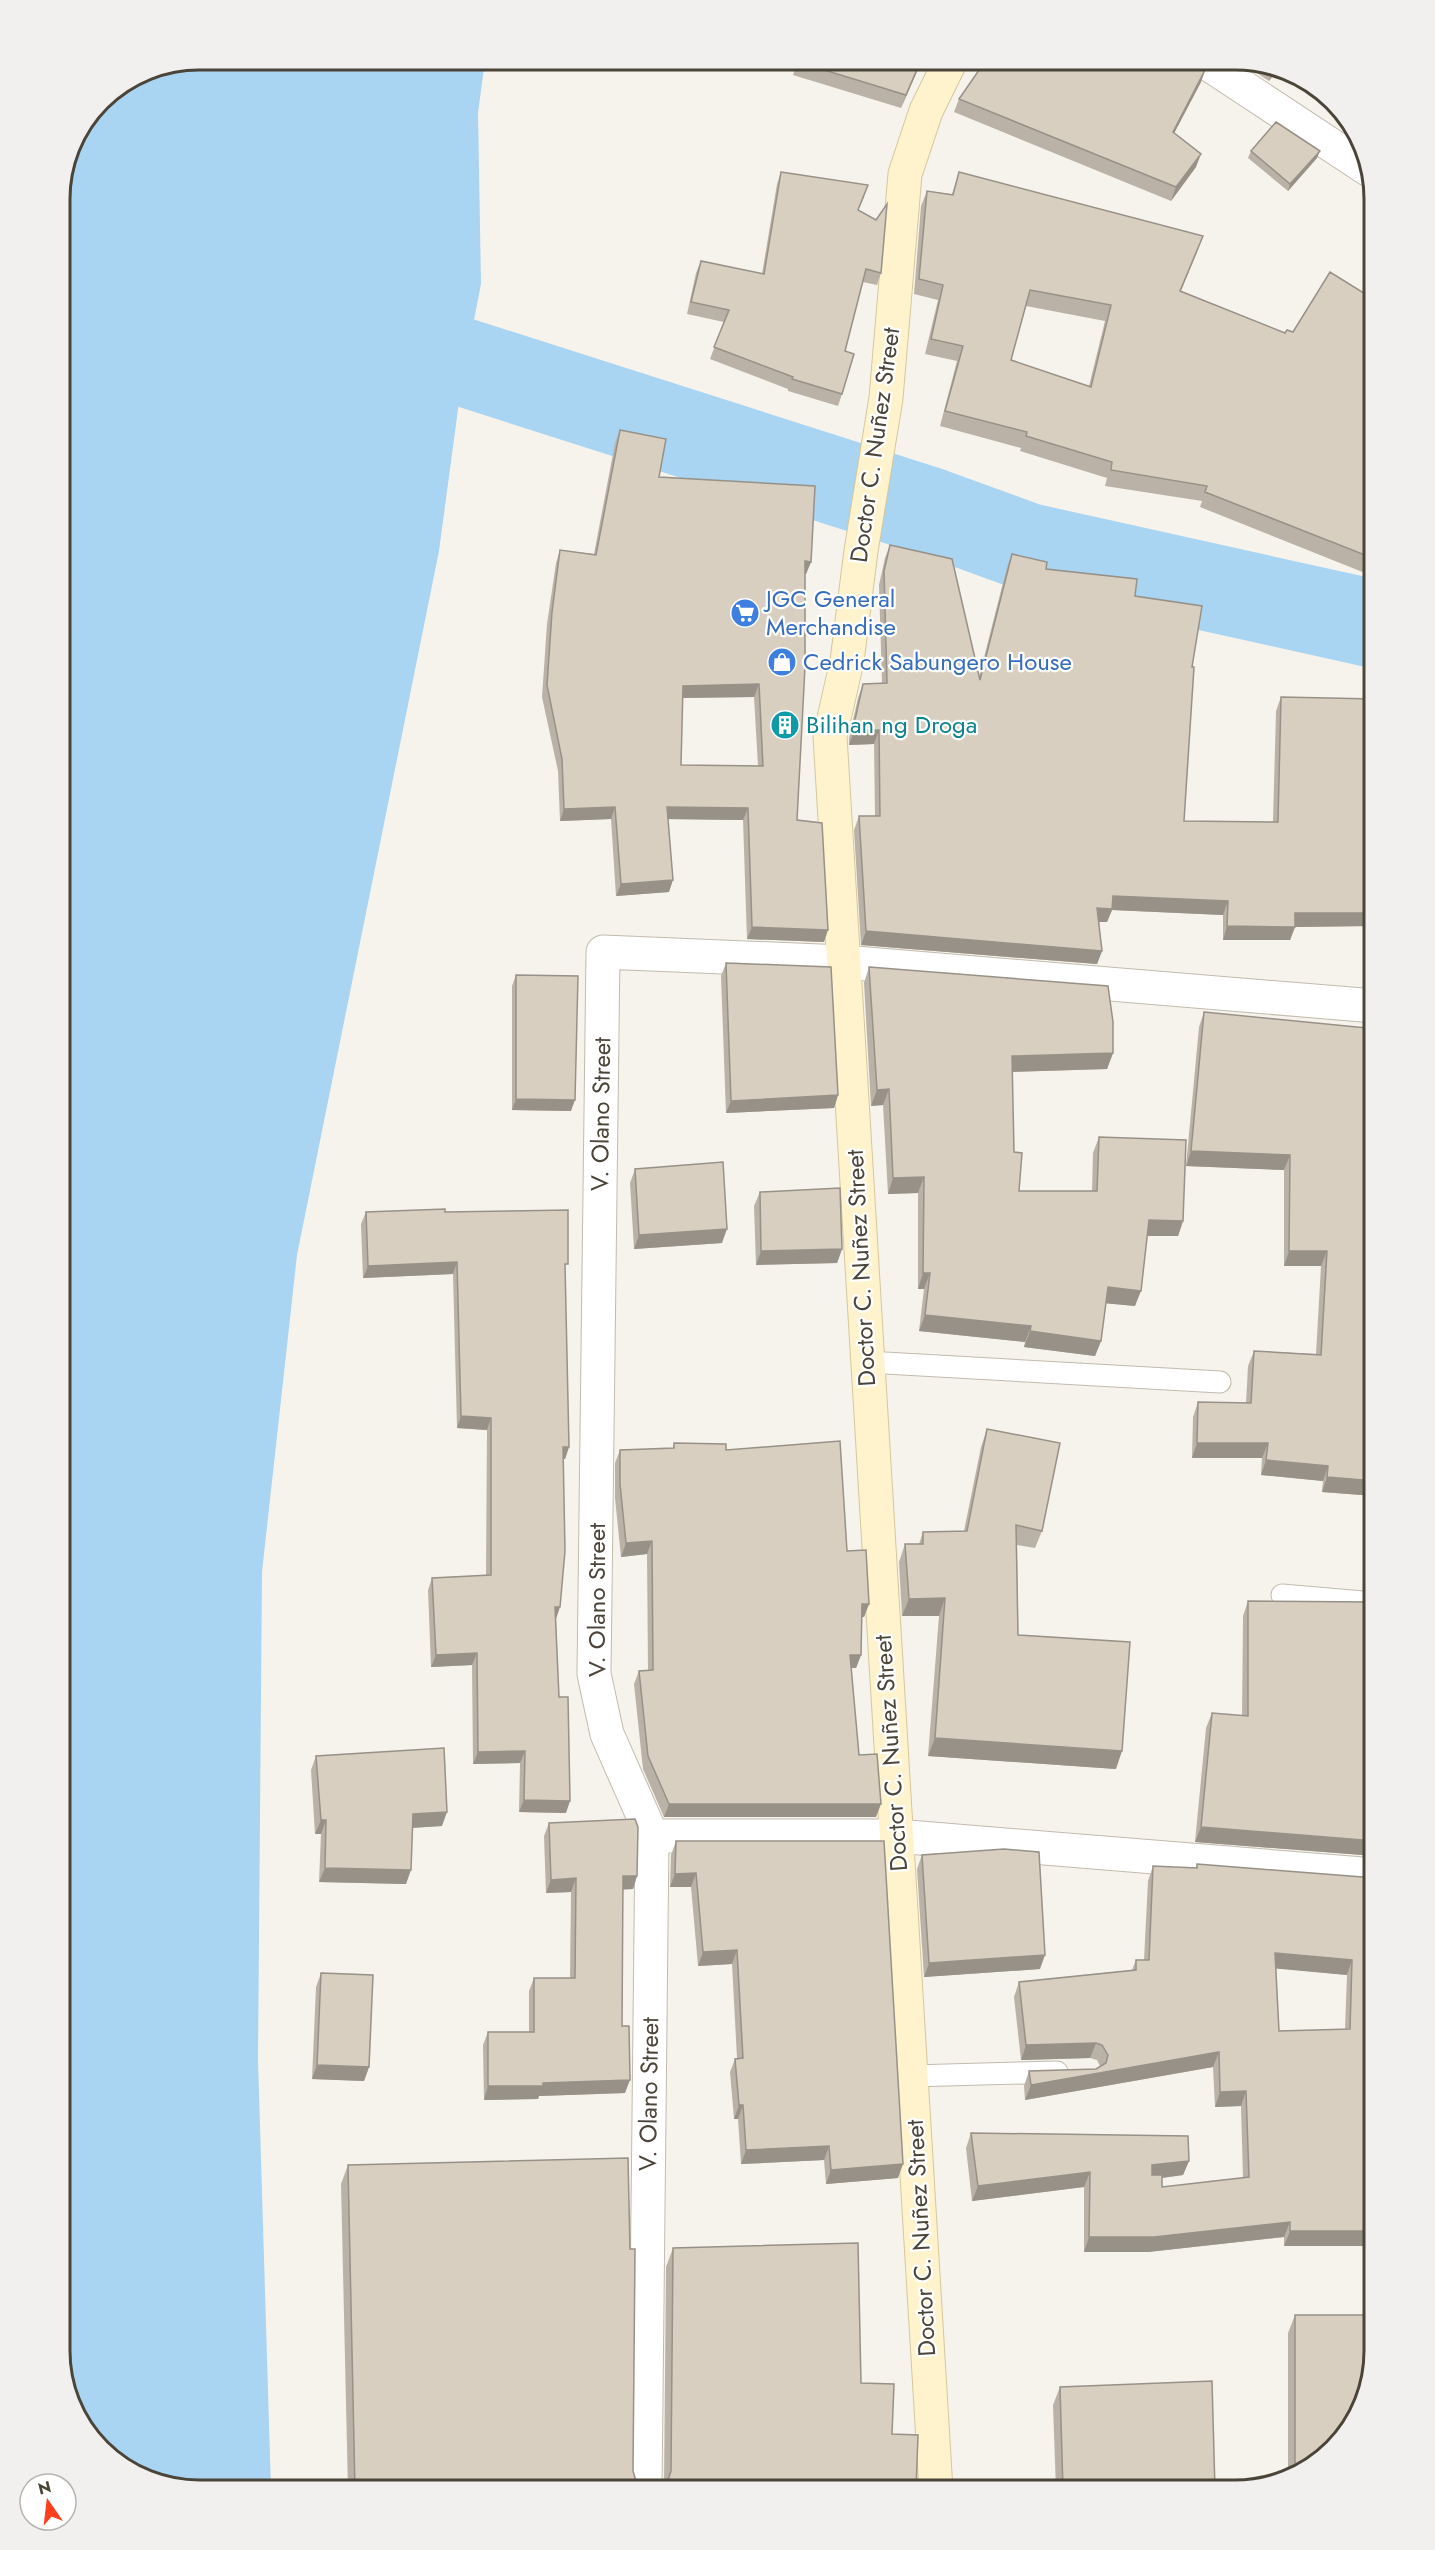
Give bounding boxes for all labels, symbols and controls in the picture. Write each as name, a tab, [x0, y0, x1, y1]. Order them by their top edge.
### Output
street label: Doctor C. Nuñez Street	[841, 325, 908, 565]
place label: JGC General Merchandise	[763, 581, 896, 644]
supermarket icon: JGC General Merchandise	[729, 597, 761, 629]
place label: Cedrick Sabungero House	[803, 644, 1072, 679]
shop icon: Cedrick Sabungero House	[766, 646, 798, 678]
place label: Bilihan ng Droga	[806, 707, 977, 742]
building icon: Bilihan ng Droga	[769, 709, 801, 741]
street label: V. Olano Street	[582, 1036, 619, 1191]
street label: Doctor C. Nuñez Street	[837, 1149, 884, 1387]
street label: V. Olano Street	[579, 1523, 614, 1677]
street label: Doctor C. Nuñez Street	[865, 1633, 916, 1872]
street label: V. Olano Street	[630, 2016, 667, 2171]
street label: Doctor C. Nuñez Street	[897, 2119, 944, 2357]
north arrow	[18, 2472, 78, 2532]
text: N	[36, 2475, 53, 2501]

